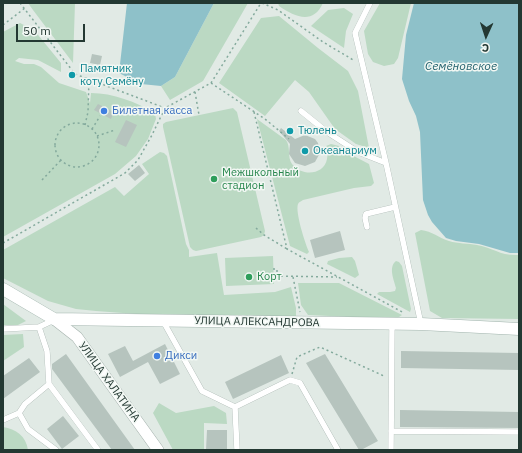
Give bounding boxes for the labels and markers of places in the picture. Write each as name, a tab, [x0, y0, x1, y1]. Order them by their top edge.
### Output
place label: Памятник коту Семёну	[80, 62, 144, 88]
marker: Памятник коту Семёну	[67, 70, 77, 80]
place label: Билетная касса	[112, 104, 192, 118]
marker: Билетная касса	[99, 106, 109, 116]
place label: Тюлень	[298, 124, 337, 138]
marker: Тюлень	[285, 126, 295, 136]
place label: Океанариум	[313, 144, 377, 158]
marker: Океанариум	[300, 146, 310, 156]
place label: Межшкольный стадион	[222, 166, 299, 192]
marker: Межшкольный стадион	[209, 174, 219, 184]
place label: Корт	[257, 270, 282, 284]
marker: Корт	[244, 272, 254, 282]
place label: Дикси	[165, 349, 197, 363]
marker: Дикси	[152, 351, 162, 361]

